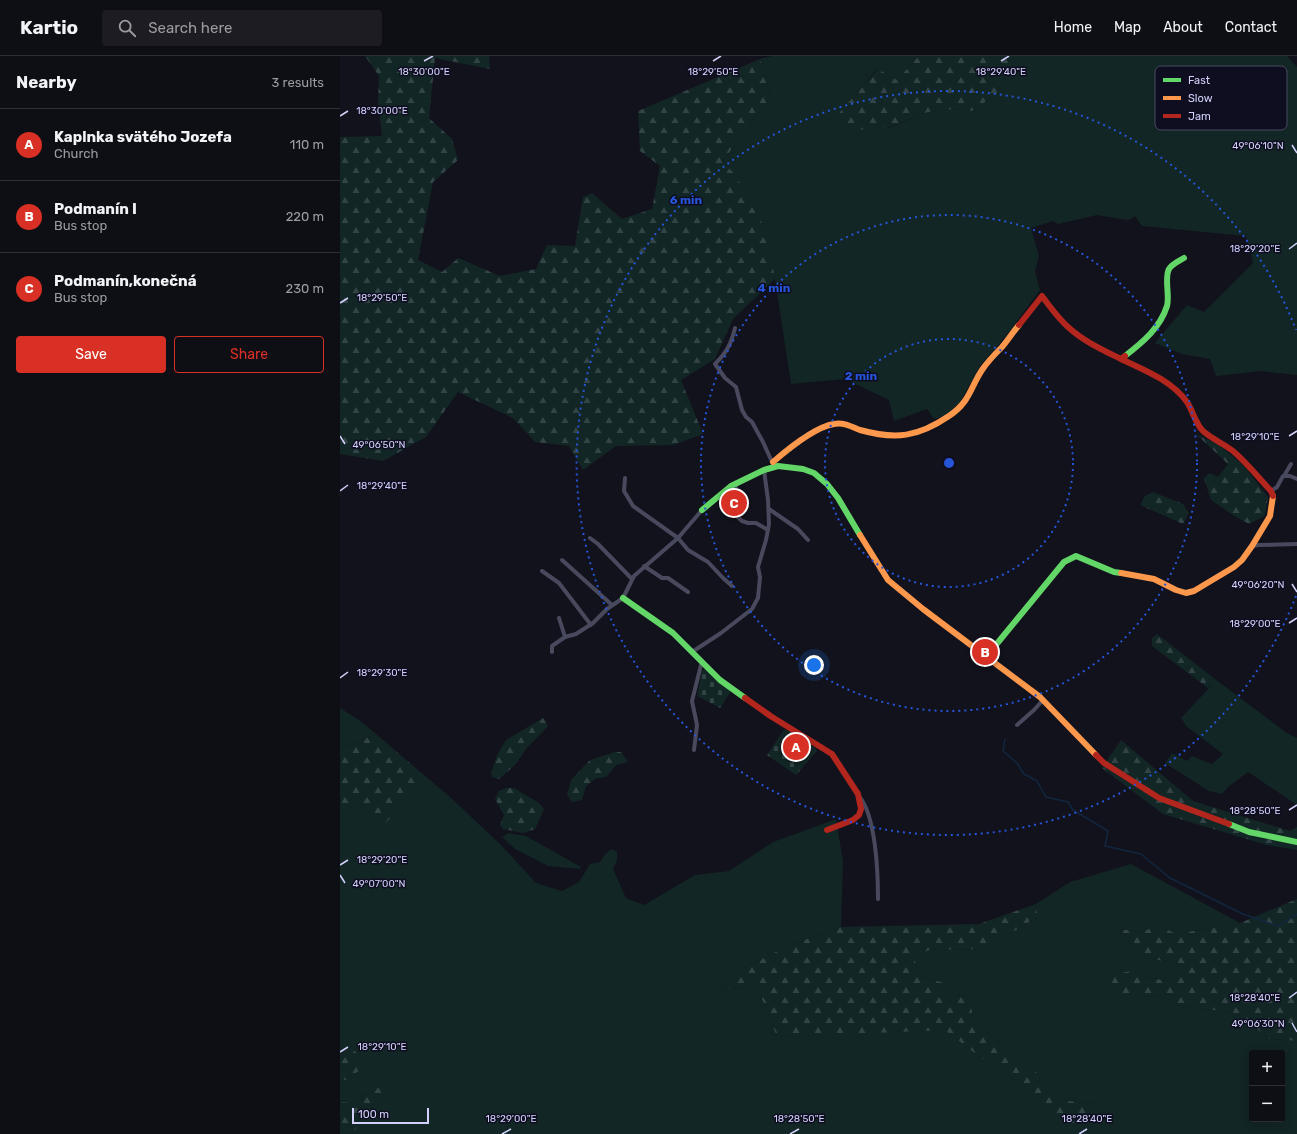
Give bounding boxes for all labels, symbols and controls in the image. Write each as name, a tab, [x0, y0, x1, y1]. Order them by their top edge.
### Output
search box	[102, 10, 382, 46]
text: Kartio	[20, 16, 78, 39]
icon: search	[116, 17, 138, 39]
text: Search here	[148, 19, 232, 37]
text: Home	[1054, 19, 1092, 36]
text: Map	[1114, 19, 1141, 36]
text: About	[1163, 19, 1203, 36]
text: Contact	[1225, 19, 1277, 36]
text: 18°30'00"E	[398, 66, 450, 78]
text: 18°29'50"E	[688, 66, 738, 78]
text: 18°29'40"E	[976, 66, 1026, 78]
legend	[1155, 66, 1287, 130]
text: Nearby	[16, 72, 77, 92]
text: Fast	[1188, 74, 1211, 87]
text: 3 results	[272, 75, 324, 90]
text: Slow	[1188, 92, 1213, 105]
text: 18°30'00"E	[356, 105, 408, 117]
text: Jam	[1188, 110, 1211, 123]
text: Kaplnka svätého Jozefa	[54, 128, 232, 146]
text: A	[24, 137, 34, 152]
text: 110 m	[290, 137, 324, 152]
text: 49°06'10"N	[1232, 140, 1284, 152]
text: Church	[54, 146, 98, 161]
text: 6 min	[670, 193, 703, 207]
text: Podmanín I	[54, 200, 137, 218]
text: B	[24, 209, 34, 224]
text: 220 m	[286, 209, 324, 224]
text: Bus stop	[54, 218, 107, 233]
text: 18°29'20"E	[1230, 243, 1280, 255]
text: Podmanín,konečná	[54, 272, 197, 290]
text: C	[24, 281, 34, 296]
text: 230 m	[286, 281, 324, 296]
text: 4 min	[758, 281, 791, 295]
text: Bus stop	[54, 290, 107, 305]
text: 18°29'50"E	[357, 292, 407, 304]
button: Save	[16, 336, 166, 373]
button: Share	[174, 336, 324, 373]
text: 2 min	[845, 369, 878, 383]
text: 18°29'10"E	[1231, 431, 1279, 443]
text: 49°06'50"N	[352, 439, 406, 451]
centre of rings	[942, 456, 956, 470]
text: 18°29'40"E	[357, 480, 407, 492]
pin: C	[721, 488, 747, 518]
text: 49°06'20"N	[1231, 579, 1285, 591]
text: 18°29'00"E	[1230, 618, 1281, 630]
pin: B	[972, 637, 998, 667]
your location	[804, 655, 824, 675]
text: 18°29'30"E	[357, 667, 407, 679]
pin: A	[783, 732, 809, 762]
text: 18°28'50"E	[1229, 805, 1281, 817]
text: 18°29'20"E	[357, 854, 407, 866]
text: 49°07'00"N	[353, 878, 406, 890]
text: 18°28'40"E	[1230, 992, 1280, 1004]
text: 49°06'30"N	[1231, 1018, 1285, 1030]
text: 18°29'10"E	[358, 1041, 406, 1053]
map controls	[1249, 1050, 1285, 1122]
button: +	[1249, 1050, 1285, 1086]
button: −	[1249, 1086, 1285, 1122]
scale bar	[352, 1106, 429, 1125]
text: 100 m	[358, 1108, 389, 1121]
text: 18°29'00"E	[486, 1113, 537, 1125]
text: 18°28'50"E	[773, 1113, 825, 1125]
text: 18°28'40"E	[1062, 1113, 1112, 1125]

